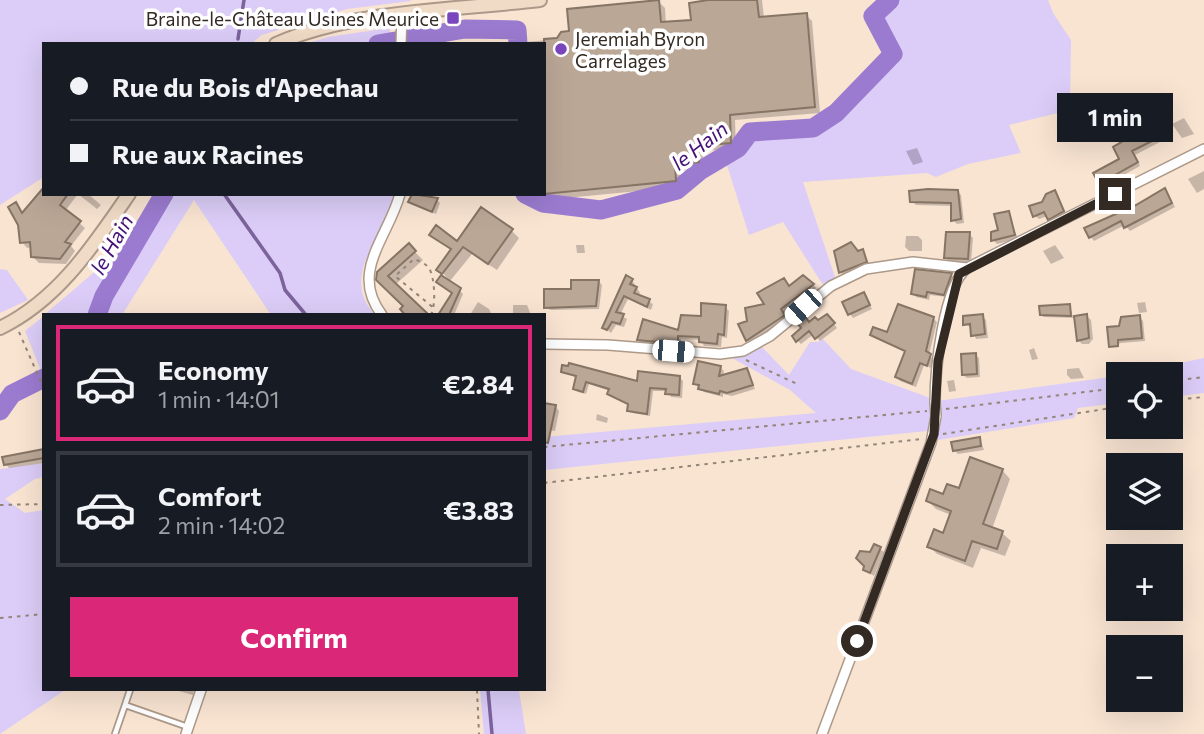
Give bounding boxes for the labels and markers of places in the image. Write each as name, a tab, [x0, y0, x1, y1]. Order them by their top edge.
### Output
place label: Braine-le-Château Usines Meurice	[146, 7, 439, 30]
marker: Braine-le-Château Usines Meurice	[445, 10, 461, 26]
place label: Jeremiah Byron Carrelages	[575, 27, 705, 72]
marker: Jeremiah Byron Carrelages	[553, 41, 569, 57]

